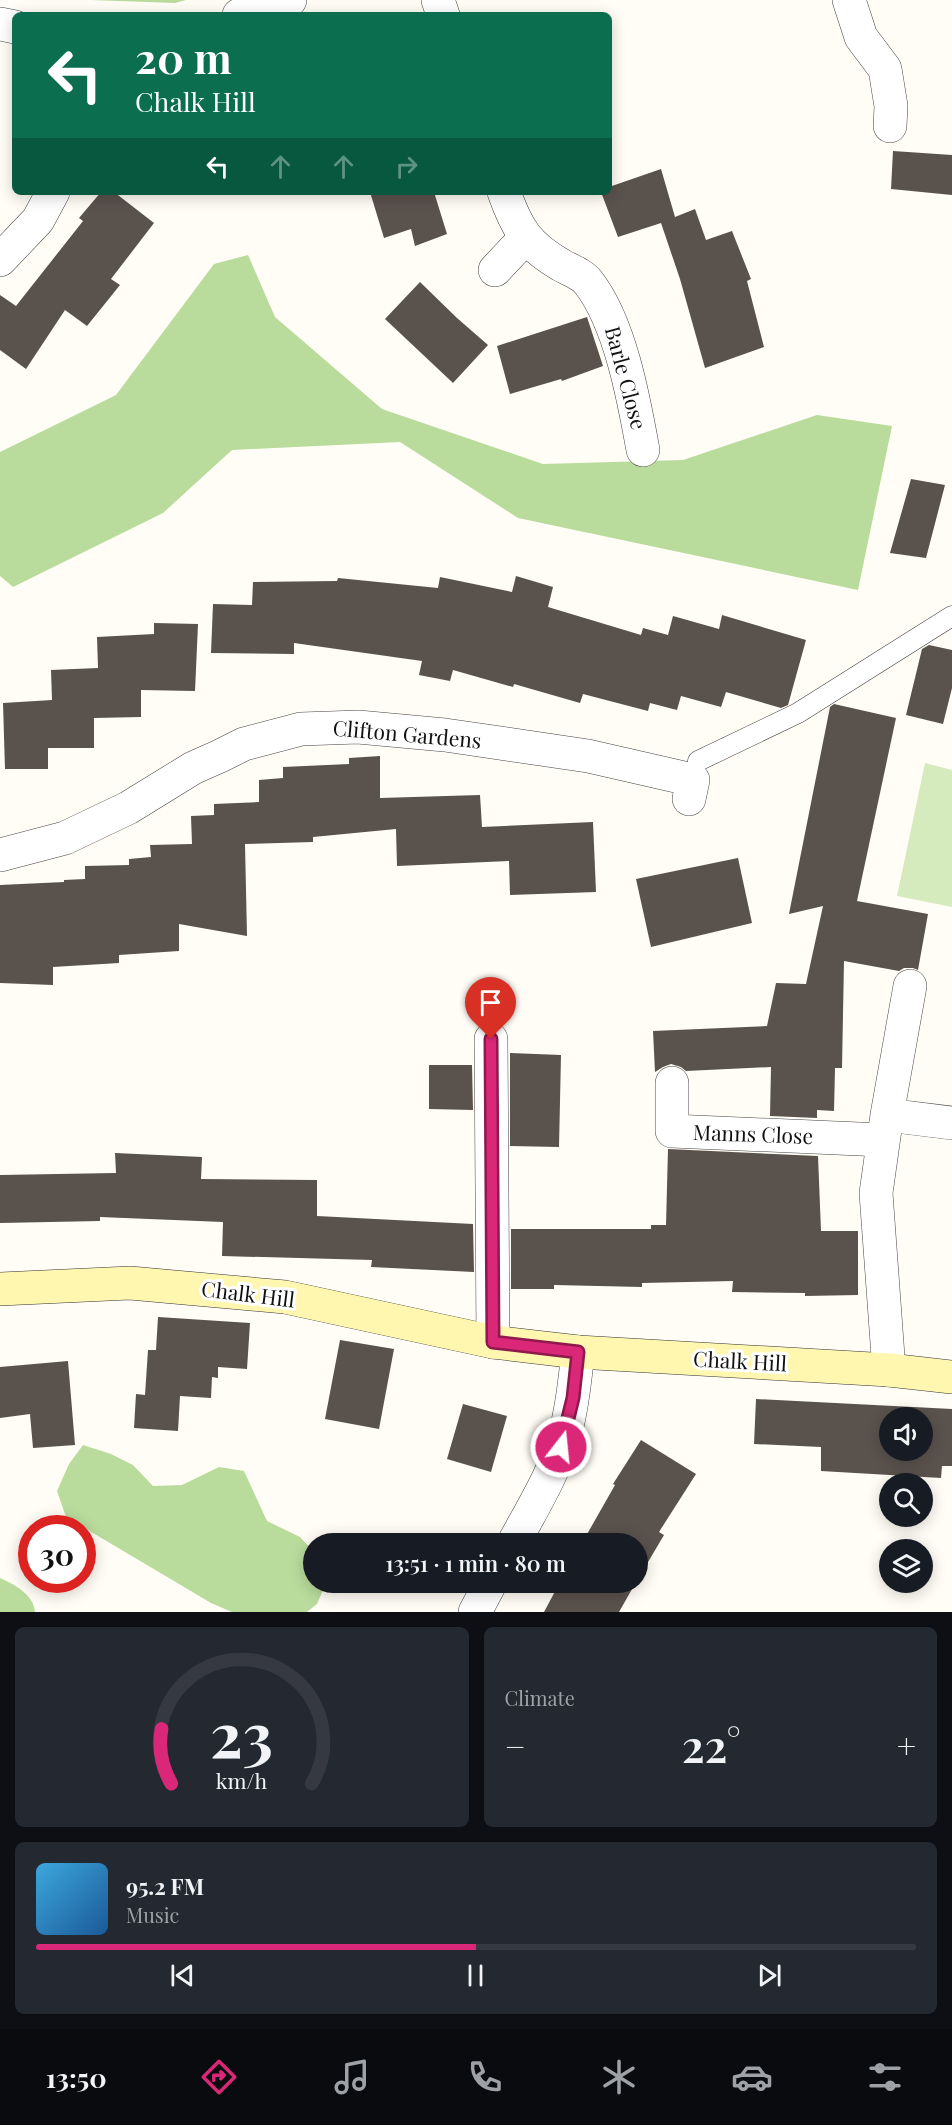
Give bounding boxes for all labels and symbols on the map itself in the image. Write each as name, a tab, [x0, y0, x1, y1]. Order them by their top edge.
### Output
street label: Barle Close	[600, 323, 654, 432]
street label: Clifton Gardens	[332, 713, 483, 753]
pin	[465, 977, 516, 1039]
street label: Manns Close	[693, 1117, 814, 1149]
street label: Chalk Hill	[200, 1273, 297, 1313]
street label: Chalk Hill	[693, 1344, 788, 1376]
position arrow	[529, 1415, 593, 1479]
speed limit sign: 30	[18, 1515, 96, 1593]

